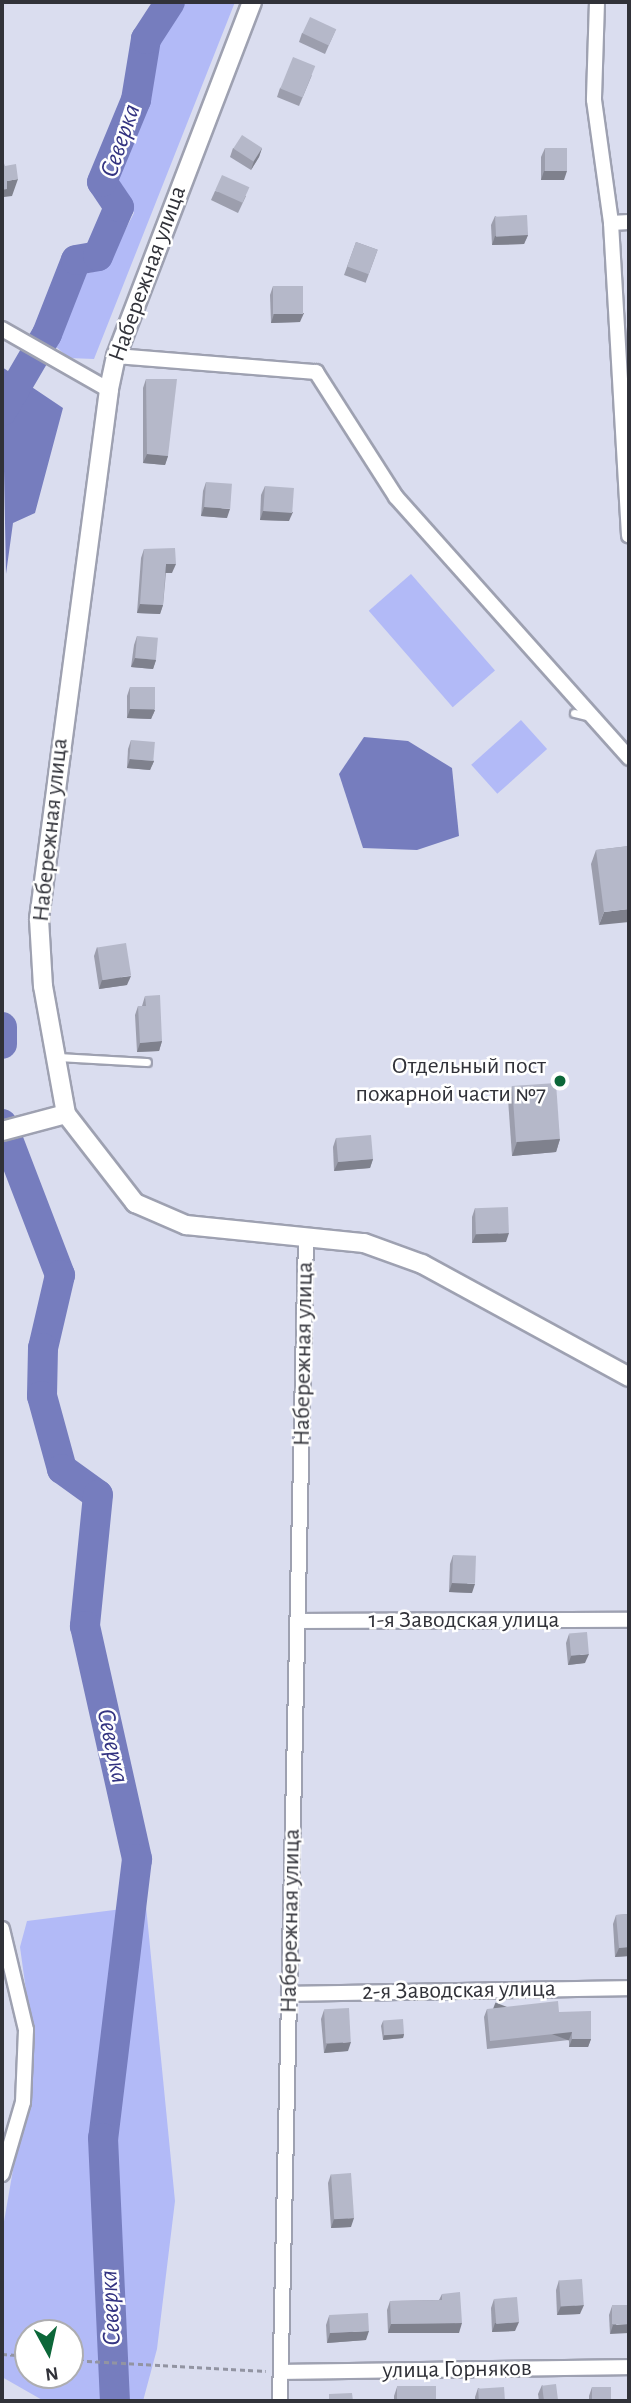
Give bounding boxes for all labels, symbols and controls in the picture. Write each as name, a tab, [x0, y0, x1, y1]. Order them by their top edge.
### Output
water label: Северка	[94, 100, 148, 182]
street label: Набережная улица	[103, 182, 193, 366]
street label: Набережная улица	[27, 737, 75, 923]
place label: Отдельный пост пожарной части №7	[355, 1053, 546, 1109]
marker: Отдельный пост пожарной части №7	[552, 1073, 568, 1089]
street label: Набережная улица	[288, 1261, 320, 1447]
street label: 1-я Заводская улица	[368, 1607, 560, 1635]
water label: Северка	[89, 1706, 135, 1786]
street label: Набережная улица	[275, 1828, 307, 2014]
street label: 2-я Заводская улица	[362, 1975, 556, 2007]
water label: Северка	[93, 2269, 129, 2347]
north arrow	[14, 2319, 84, 2389]
street label: улица Горняков	[382, 2354, 532, 2386]
text: N	[44, 2363, 60, 2384]

